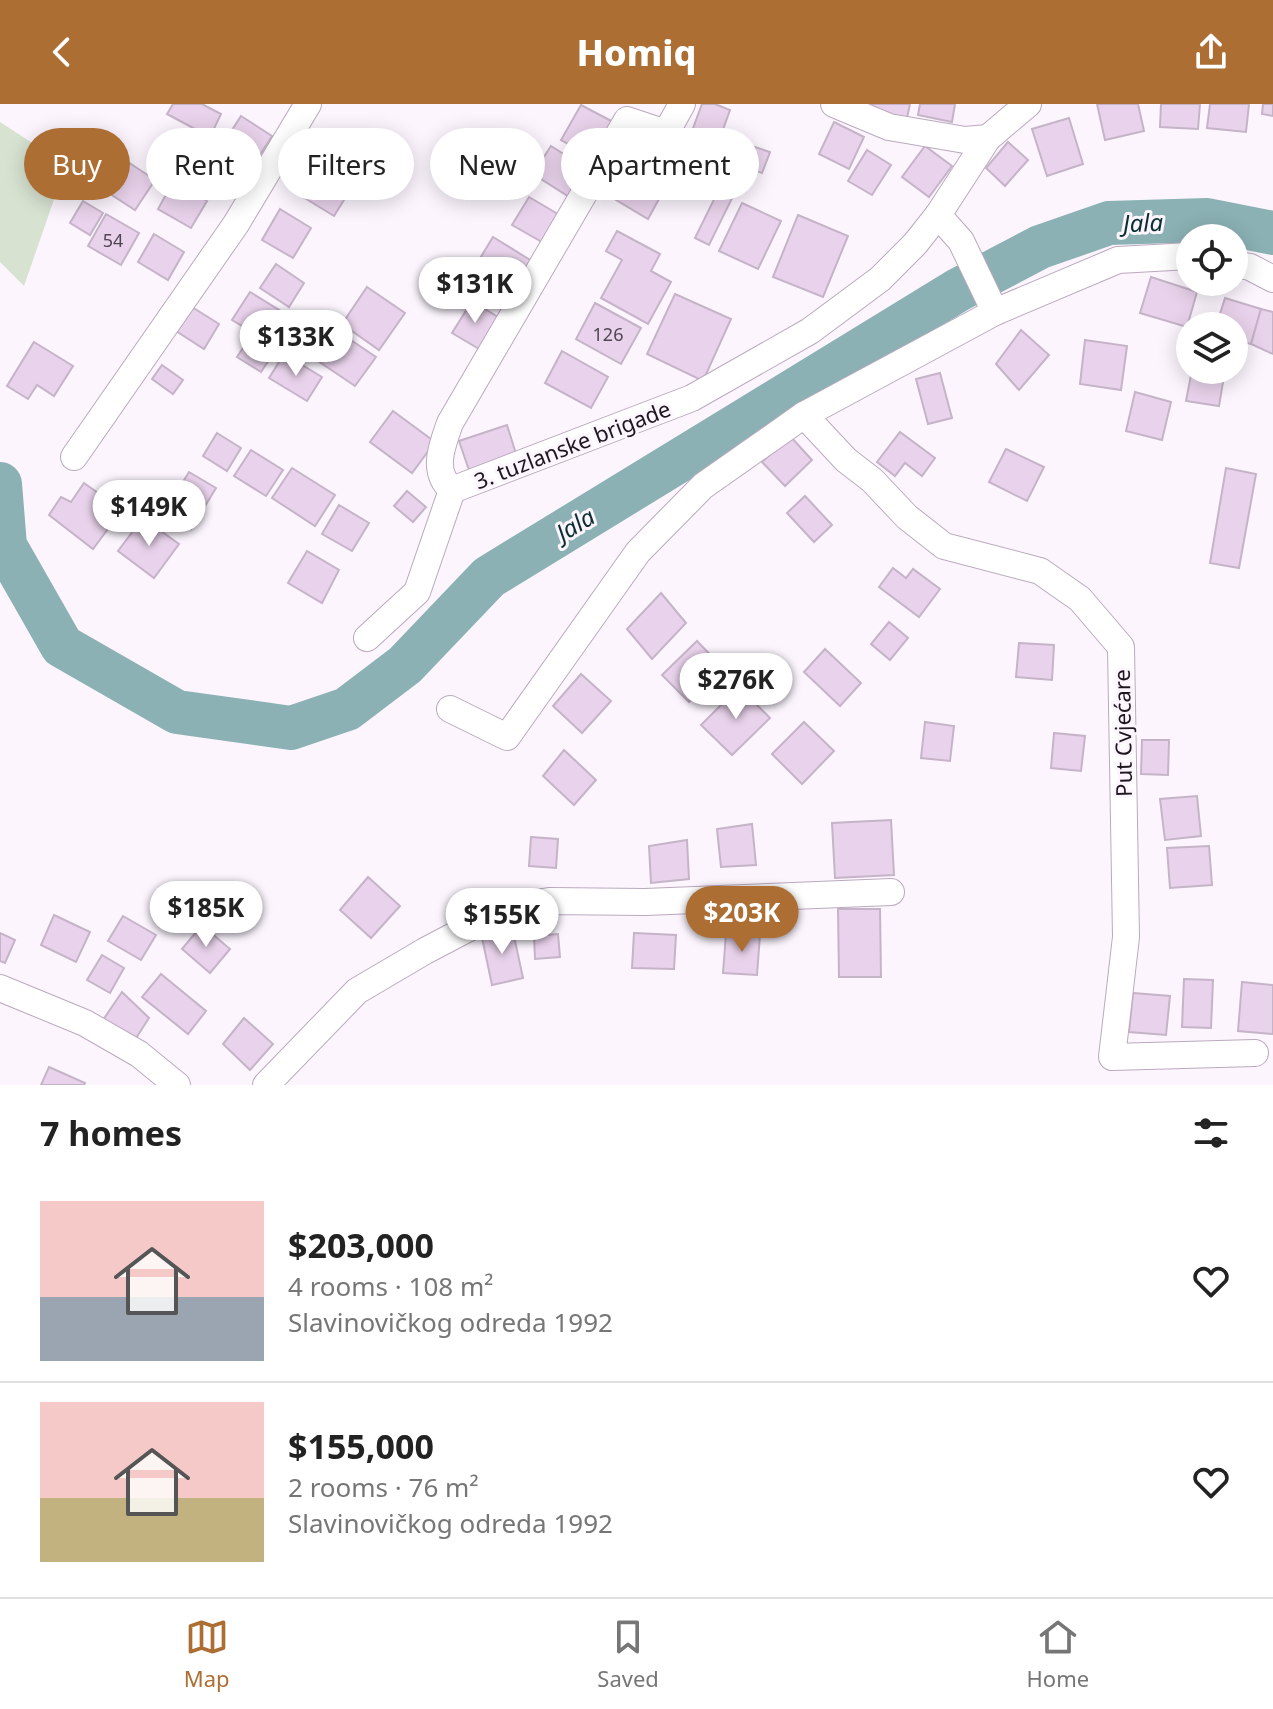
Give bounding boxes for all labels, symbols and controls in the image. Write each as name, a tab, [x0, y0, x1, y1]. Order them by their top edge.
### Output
text: Homiq	[577, 28, 696, 77]
icon: back	[40, 30, 84, 74]
icon: share	[1189, 30, 1233, 74]
chip: Buy	[24, 128, 130, 200]
chip: Rent	[146, 128, 262, 200]
chip: Filters	[278, 128, 414, 200]
chip: New	[430, 128, 545, 200]
chip: Apartment	[561, 128, 759, 200]
water label: Jala	[1118, 205, 1164, 239]
map controls	[1176, 224, 1248, 384]
button: locate	[1176, 224, 1248, 296]
house number: 54	[103, 228, 123, 252]
pin: $131K	[419, 257, 531, 325]
text: $131K	[437, 265, 513, 301]
pin: $133K	[240, 310, 352, 378]
button: layers	[1176, 312, 1248, 384]
text: $133K	[258, 318, 334, 354]
house number: 126	[593, 322, 623, 346]
street label: 3. tuzlanske brigade	[469, 393, 675, 495]
pin: $149K	[93, 480, 205, 548]
text: $149K	[111, 488, 187, 524]
water label: Jala	[546, 499, 601, 551]
pin: $276K	[680, 653, 792, 721]
text: $276K	[698, 661, 774, 697]
street label: Put Cvjećare	[1106, 669, 1138, 797]
pin: $185K	[150, 881, 262, 949]
pin: $203K	[686, 886, 798, 954]
pin: $155K	[446, 888, 558, 956]
text: $185K	[168, 889, 244, 925]
text: $203K	[704, 894, 780, 930]
text: $155K	[464, 896, 540, 932]
text: 7 homes	[40, 1110, 182, 1156]
icon: filters	[1189, 1111, 1233, 1155]
text: $203,000	[288, 1222, 434, 1268]
icon: home	[104, 1233, 200, 1329]
icon: heart	[1189, 1259, 1233, 1303]
text: 4 rooms · 108 m²	[288, 1268, 493, 1304]
text: Slavinovičkog odreda 1992	[288, 1304, 613, 1340]
text: $155,000	[288, 1423, 434, 1469]
icon: home	[104, 1434, 200, 1530]
icon: heart	[1189, 1460, 1233, 1504]
text: 2 rooms · 76 m²	[288, 1469, 478, 1505]
text: Slavinovičkog odreda 1992	[288, 1505, 613, 1541]
tab: Map	[184, 1615, 230, 1693]
tab: Saved	[597, 1615, 659, 1693]
tab: Home	[1027, 1615, 1089, 1693]

